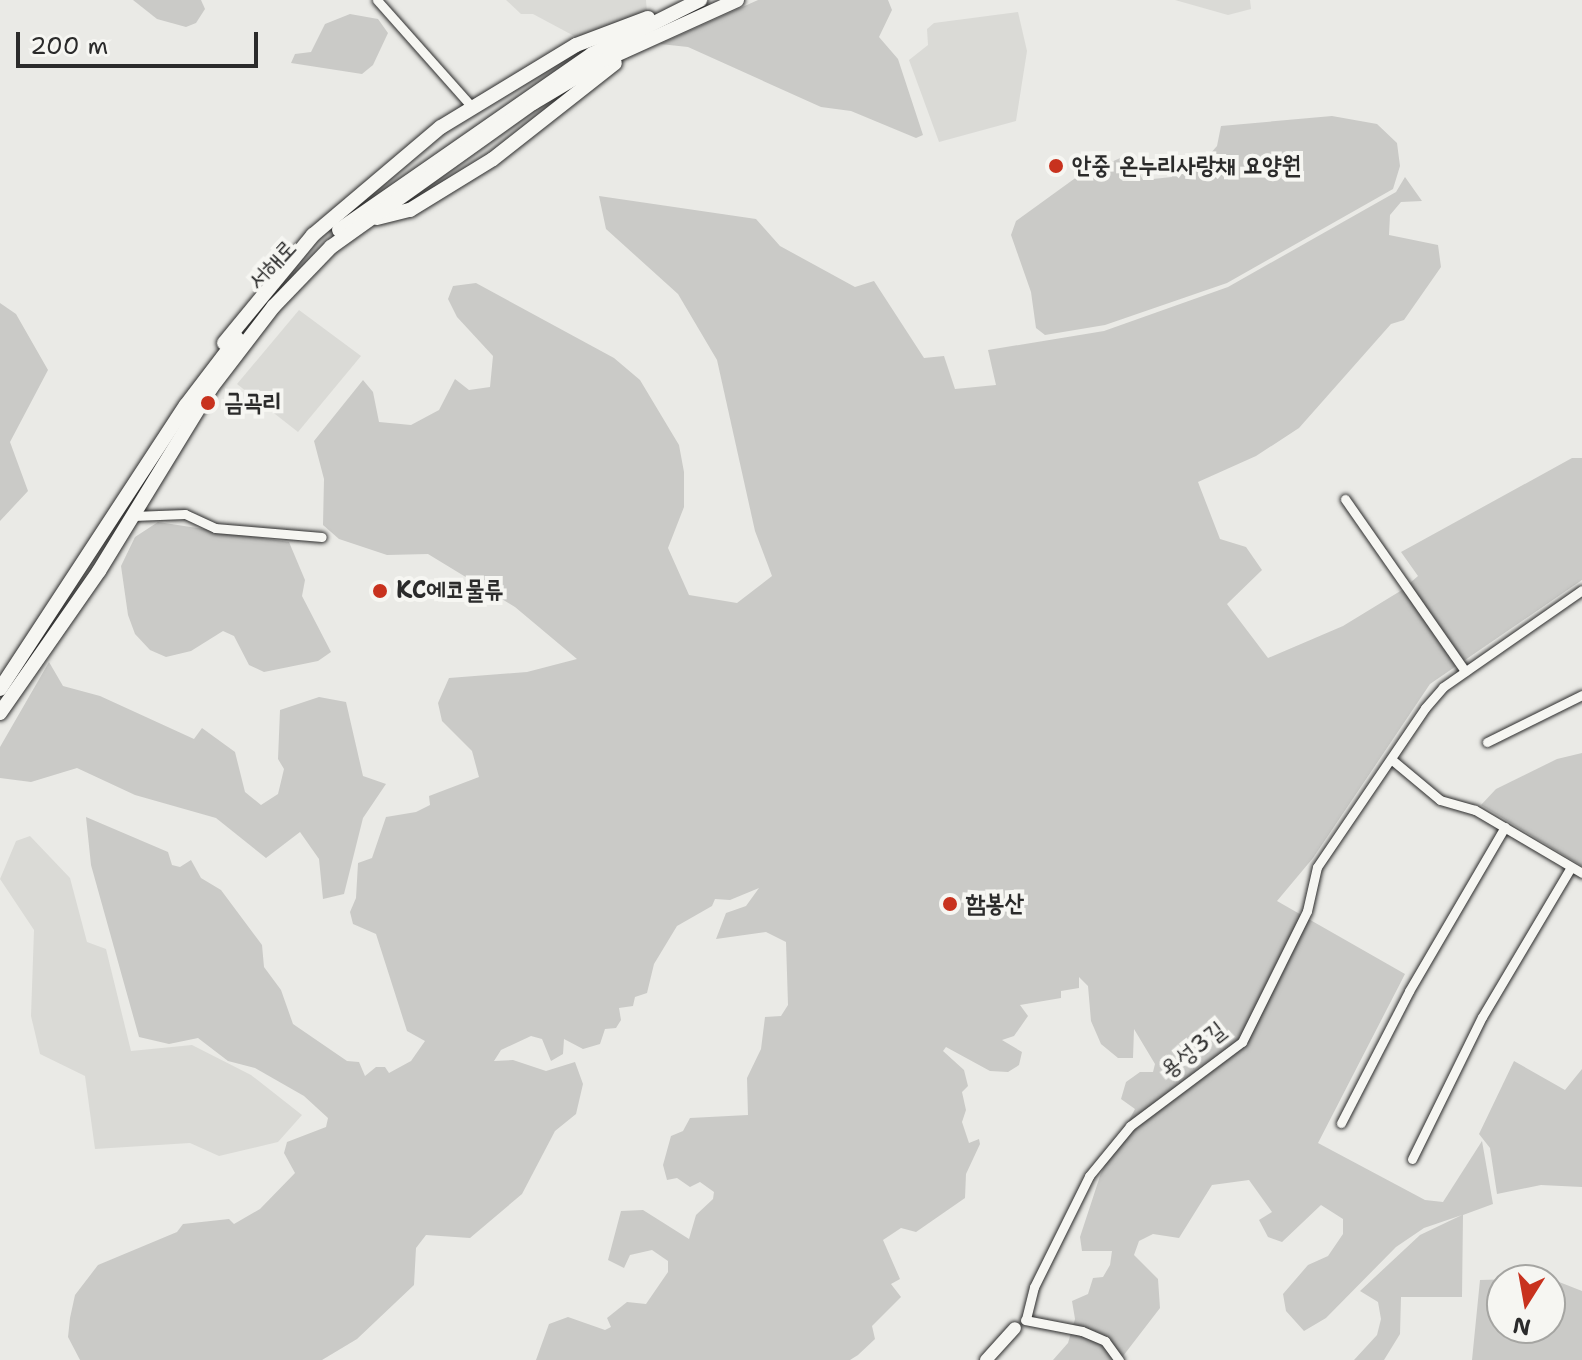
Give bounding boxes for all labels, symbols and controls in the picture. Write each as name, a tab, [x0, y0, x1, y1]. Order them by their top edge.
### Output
scale bar	[20, 16, 262, 66]
text: 200 m	[30, 30, 108, 62]
place label: 안중 온누리사랑채 요양원	[1072, 152, 1301, 180]
marker: 안중 온누리사랑채 요양원	[1047, 157, 1065, 175]
street label: 서해로	[242, 234, 302, 296]
place label: 금곡리	[224, 389, 282, 417]
marker: 금곡리	[199, 394, 217, 412]
place label: KC에코물류	[396, 577, 504, 605]
marker: KC에코물류	[371, 582, 389, 600]
place label: 함봉산	[966, 890, 1024, 918]
marker: 함봉산	[941, 895, 959, 913]
street label: 용성3길	[1155, 1016, 1231, 1084]
north arrow	[1486, 1264, 1566, 1344]
text: N	[1510, 1310, 1533, 1342]

